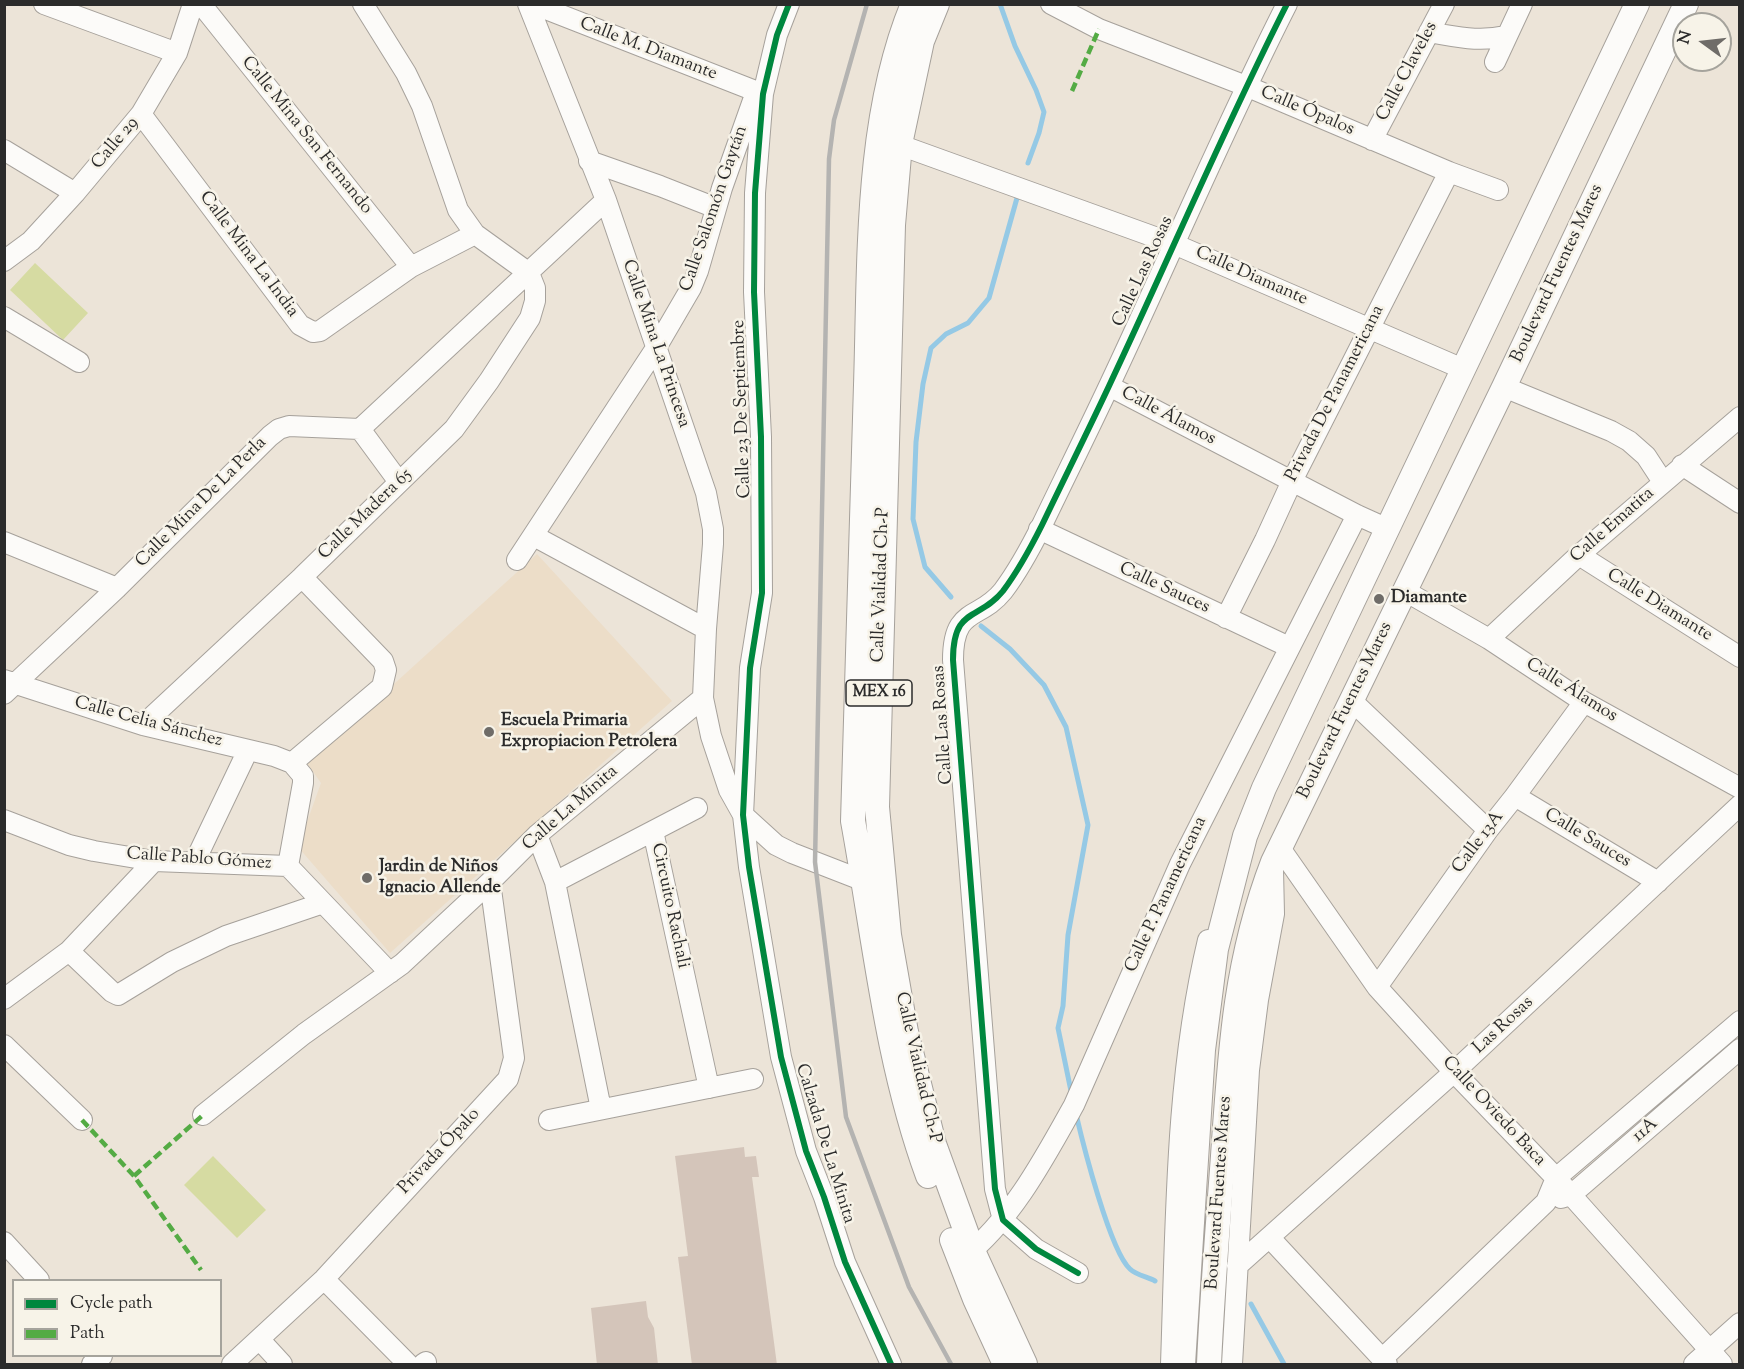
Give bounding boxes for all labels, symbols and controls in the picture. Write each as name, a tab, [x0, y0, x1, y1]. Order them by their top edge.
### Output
north arrow	[1672, 12, 1732, 72]
street label: Calle M. Diamante	[576, 14, 720, 86]
street label: Calle Claveles	[1373, 18, 1443, 126]
text: N	[1673, 29, 1699, 47]
street label: Calle Mina San Fernando	[236, 53, 376, 219]
street label: Calle Ópalos	[1257, 83, 1357, 141]
street label: Calle 29	[88, 113, 144, 175]
street label: Calle Salomón Gaytán	[676, 123, 754, 295]
street label: Boulevard Fuentes Mares	[1507, 182, 1609, 366]
street label: Calle Mina La India	[194, 188, 302, 322]
street label: Calle Las Rosas	[1109, 213, 1179, 331]
street label: Calle Diamante	[1192, 243, 1310, 311]
street label: Calle Mina La Princesa	[616, 257, 694, 431]
street label: Privada De Panamericana	[1282, 302, 1390, 486]
street label: Calle 23 De Septiembre	[729, 319, 757, 499]
street label: Calle Álamos	[1117, 383, 1219, 451]
street label: Calle Mina De La Perla	[132, 433, 272, 573]
street label: Calle Madera 65	[315, 465, 417, 565]
street label: Calle Ematita	[1567, 484, 1659, 568]
street label: Calle Vialidad Ch-P	[869, 507, 895, 663]
street label: Calle Sauces	[1115, 559, 1213, 619]
street label: Calle Diamante	[1602, 565, 1716, 647]
place label: Diamante	[1391, 588, 1467, 610]
marker: Diamante	[1372, 592, 1386, 606]
street label: Boulevard Fuentes Mares	[1294, 619, 1398, 803]
street label: Calle Álamos	[1521, 654, 1621, 728]
street label: Calle Las Rosas	[929, 665, 959, 785]
road number: MEX 16	[846, 680, 912, 706]
street label: Calle Celia Sánchez	[72, 693, 224, 753]
place label: Escuela Primaria Expropiacion Petrolera	[501, 711, 677, 754]
marker: Escuela Primaria Expropiacion Petrolera	[482, 725, 496, 739]
street label: Calle La Minita	[519, 762, 623, 856]
street label: Calle Sauces	[1540, 805, 1634, 873]
street label: Calle 13A	[1449, 807, 1509, 879]
street label: Calle P. Panamericana	[1121, 814, 1213, 976]
street label: Circuito Rachali	[645, 841, 693, 971]
street label: Calle Pablo Gómez	[126, 844, 272, 876]
place label: Jardin de Niños Ignacio Allende	[379, 857, 501, 900]
marker: Jardin de Niños Ignacio Allende	[360, 871, 374, 885]
street label: Calle Vialidad Ch-P	[889, 990, 945, 1146]
street label: Las Rosas	[1469, 993, 1539, 1059]
street label: Calle Oviedo Baca	[1437, 1053, 1549, 1171]
street label: Calzada De La Minita	[789, 1061, 859, 1227]
street label: Boulevard Fuentes Mares	[1202, 1096, 1238, 1290]
street label: Privada Ópalo	[395, 1104, 485, 1200]
street label: 11A	[1629, 1114, 1663, 1148]
legend	[12, 1279, 222, 1357]
text: Cycle path	[70, 1291, 153, 1317]
text: Path	[70, 1321, 105, 1347]

